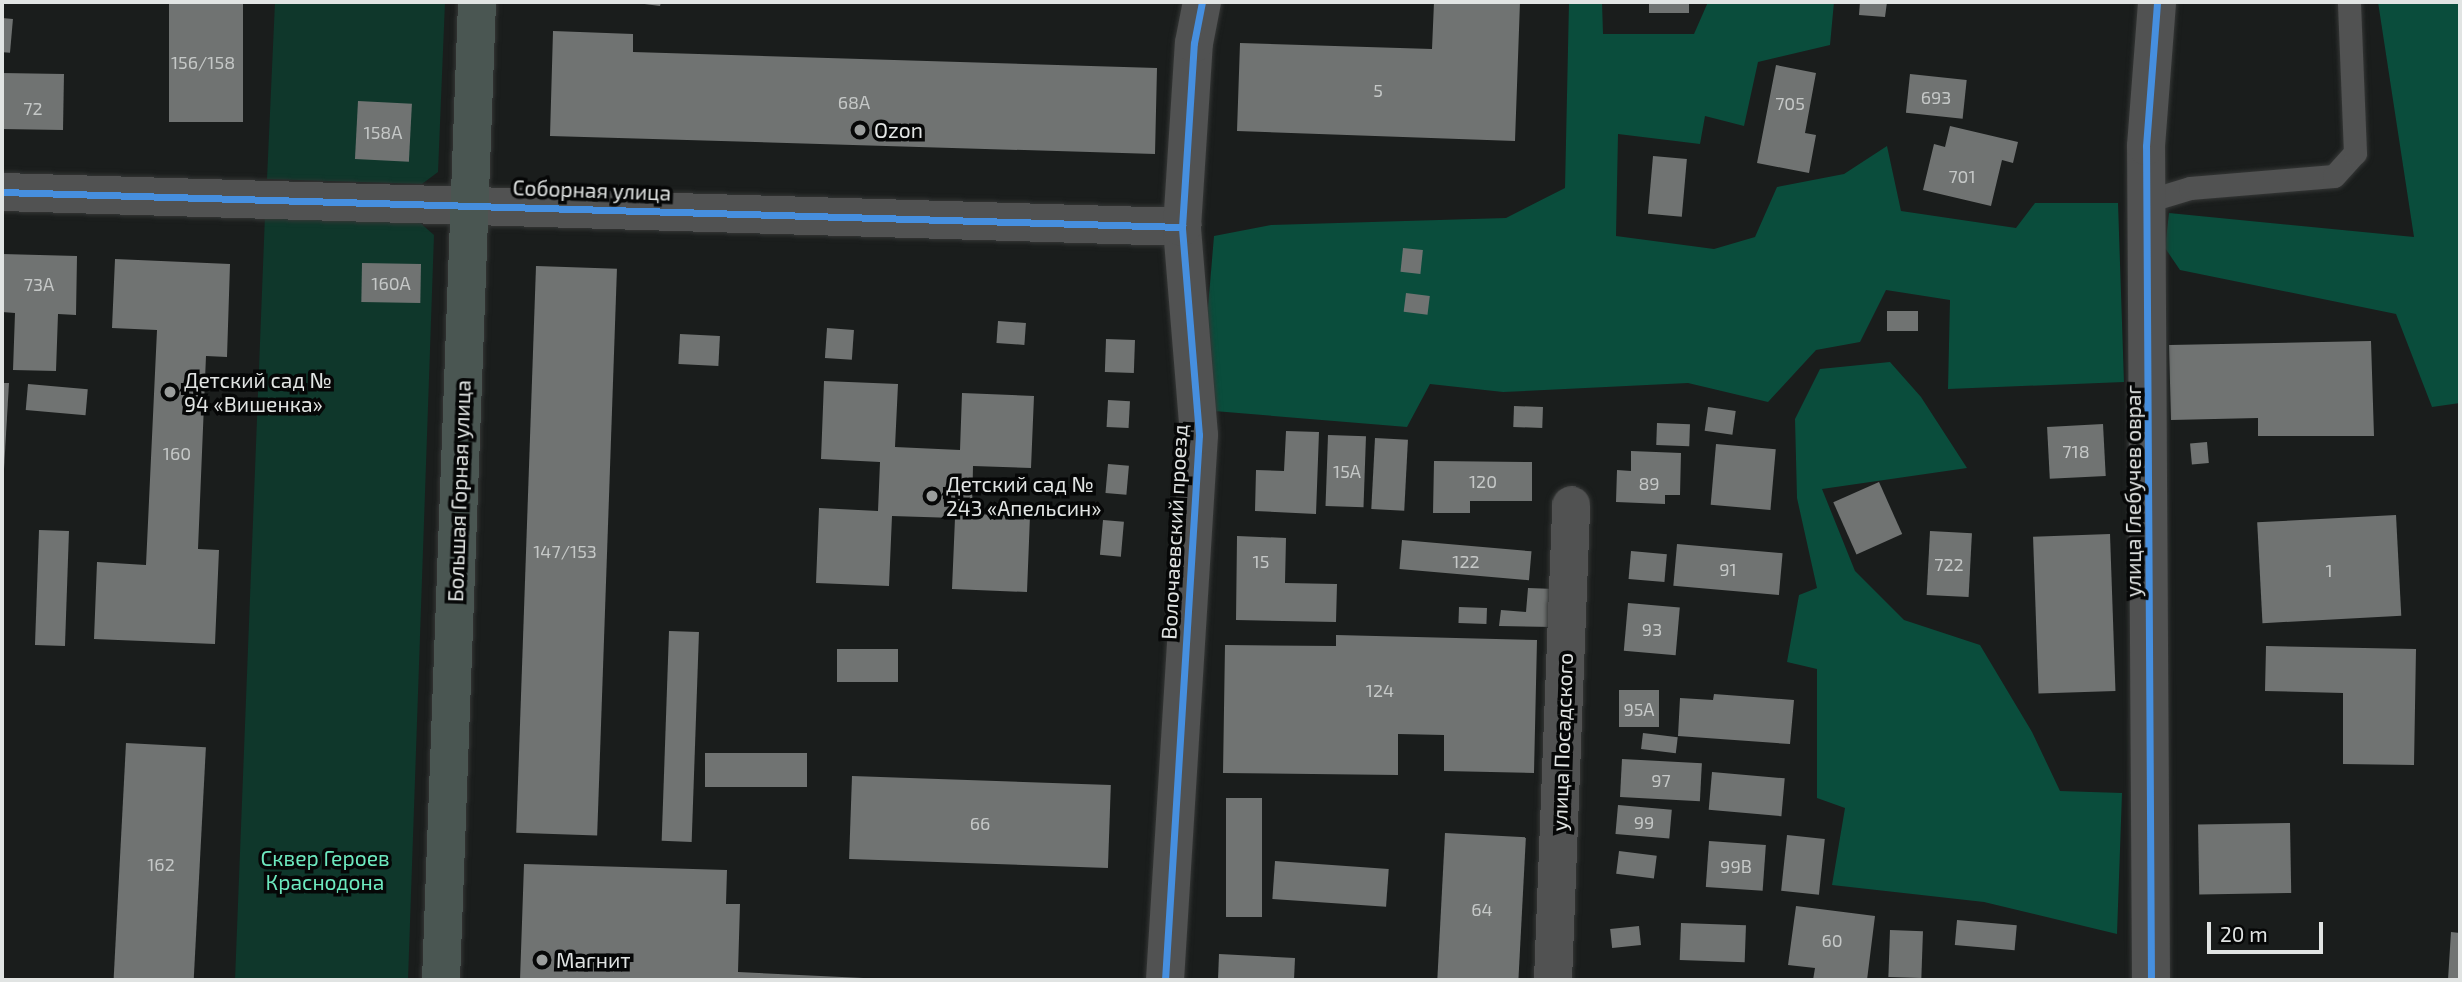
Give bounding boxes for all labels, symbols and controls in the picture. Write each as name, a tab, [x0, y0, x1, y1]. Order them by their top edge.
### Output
house number: 156/158	[171, 51, 235, 73]
house number: 5	[1373, 79, 1383, 101]
house number: 693	[1921, 86, 1951, 108]
house number: 68А	[838, 91, 870, 113]
house number: 705	[1775, 92, 1805, 114]
house number: 72	[23, 97, 43, 119]
place label: Ozon	[874, 117, 923, 143]
house number: 158А	[364, 121, 402, 143]
marker: Ozon	[852, 122, 868, 138]
house number: 701	[1948, 165, 1976, 187]
street label: Соборная улица	[512, 175, 672, 205]
house number: 160А	[371, 272, 411, 294]
house number: 73А	[24, 273, 54, 295]
place label: Детский сад № 94 «Вишенка»	[184, 367, 332, 417]
street label: Большая Горная улица	[443, 380, 475, 602]
marker: Детский сад № 94 «Вишенка»	[162, 384, 178, 400]
street label: улица Глебучев овраг	[2120, 385, 2146, 597]
street label: Волочаевский проезд	[1156, 424, 1192, 640]
house number: 718	[2062, 440, 2090, 462]
house number: 160	[163, 442, 191, 464]
house number: 15А	[1333, 460, 1361, 482]
house number: 120	[1469, 470, 1497, 492]
place label: Детский сад № 243 «Апельсин»	[946, 471, 1101, 521]
house number: 89	[1638, 472, 1660, 494]
marker: Детский сад № 243 «Апельсин»	[924, 488, 940, 504]
house number: 147/153	[533, 540, 597, 562]
house number: 15	[1253, 550, 1269, 572]
house number: 122	[1452, 550, 1480, 572]
house number: 722	[1934, 553, 1964, 575]
house number: 91	[1719, 558, 1737, 580]
house number: 1	[2325, 559, 2333, 581]
house number: 93	[1642, 618, 1662, 640]
street label: улица Посадского	[1546, 652, 1578, 832]
house number: 124	[1366, 679, 1394, 701]
house number: 95А	[1623, 698, 1655, 720]
house number: 97	[1651, 769, 1671, 791]
house number: 99	[1634, 811, 1654, 833]
house number: 66	[970, 812, 990, 834]
park label: Сквер Героев Краснодона	[260, 845, 390, 895]
house number: 162	[147, 853, 175, 875]
house number: 99В	[1720, 855, 1752, 877]
house number: 64	[1471, 898, 1493, 920]
scale bar	[2210, 908, 2326, 952]
text: 20 m	[2220, 921, 2268, 946]
house number: 60	[1821, 929, 1843, 951]
place label: Магнит	[556, 947, 631, 973]
marker: Магнит	[534, 952, 550, 968]

